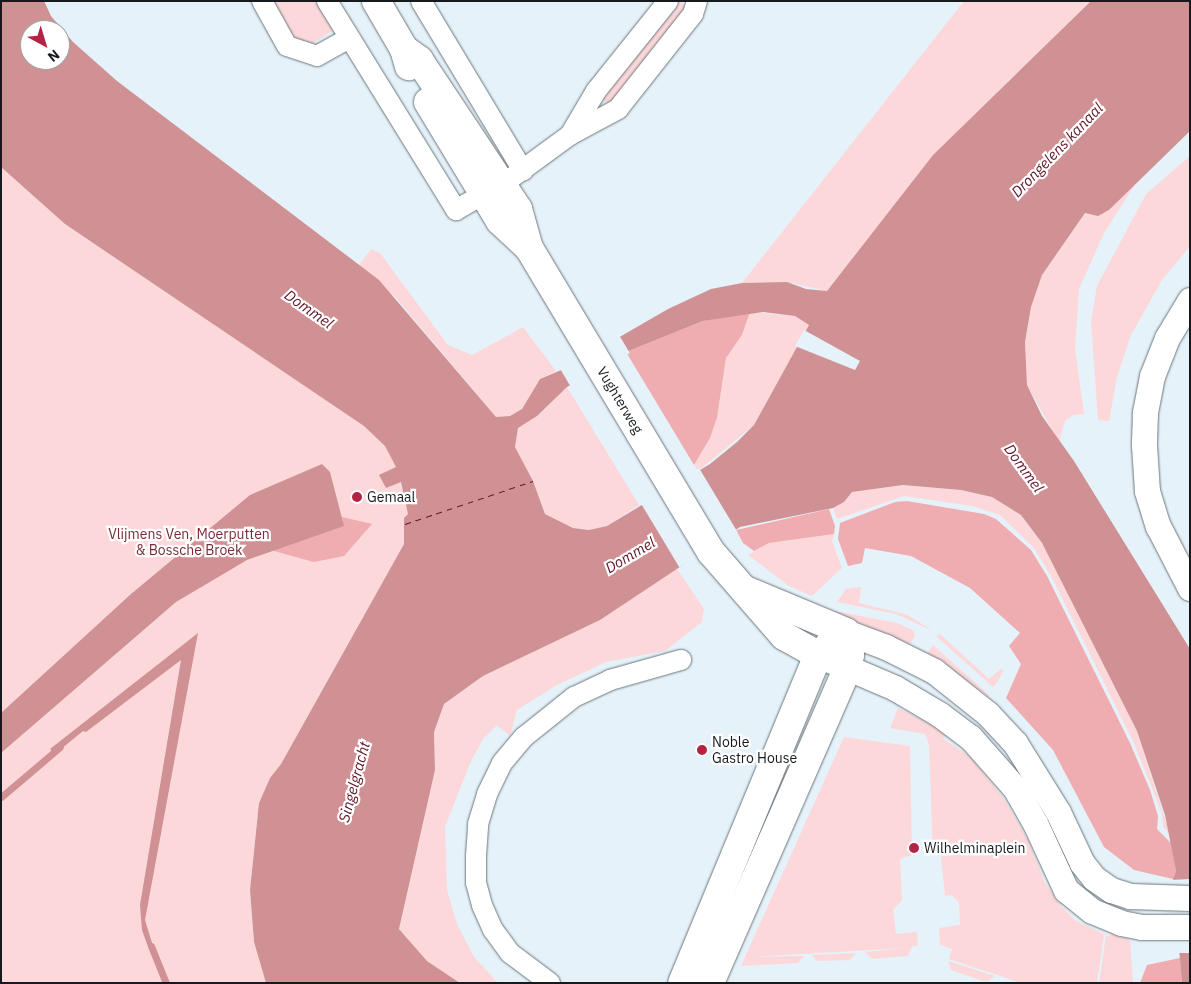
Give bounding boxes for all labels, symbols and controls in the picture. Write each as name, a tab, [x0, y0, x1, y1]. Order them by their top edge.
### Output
north arrow	[20, 20, 70, 70]
text: N	[44, 46, 63, 66]
water label: Drongelens kanaal	[1007, 99, 1107, 201]
water label: Dommel	[281, 286, 337, 332]
street label: Vughterweg	[593, 364, 647, 436]
water label: Dommel	[1001, 440, 1047, 496]
place label: Gemaal	[367, 489, 415, 505]
marker: Gemaal	[351, 491, 363, 503]
park label: Vlijmens Ven, Moerputten & Bossche Broek	[108, 526, 270, 558]
water label: Dommel	[602, 533, 658, 577]
place label: Noble Gastro House	[712, 734, 797, 766]
water label: Singelgracht	[335, 740, 373, 824]
marker: Noble Gastro House	[696, 744, 708, 756]
place label: Wilhelminaplein	[924, 840, 1025, 856]
marker: Wilhelminaplein	[908, 842, 920, 854]

